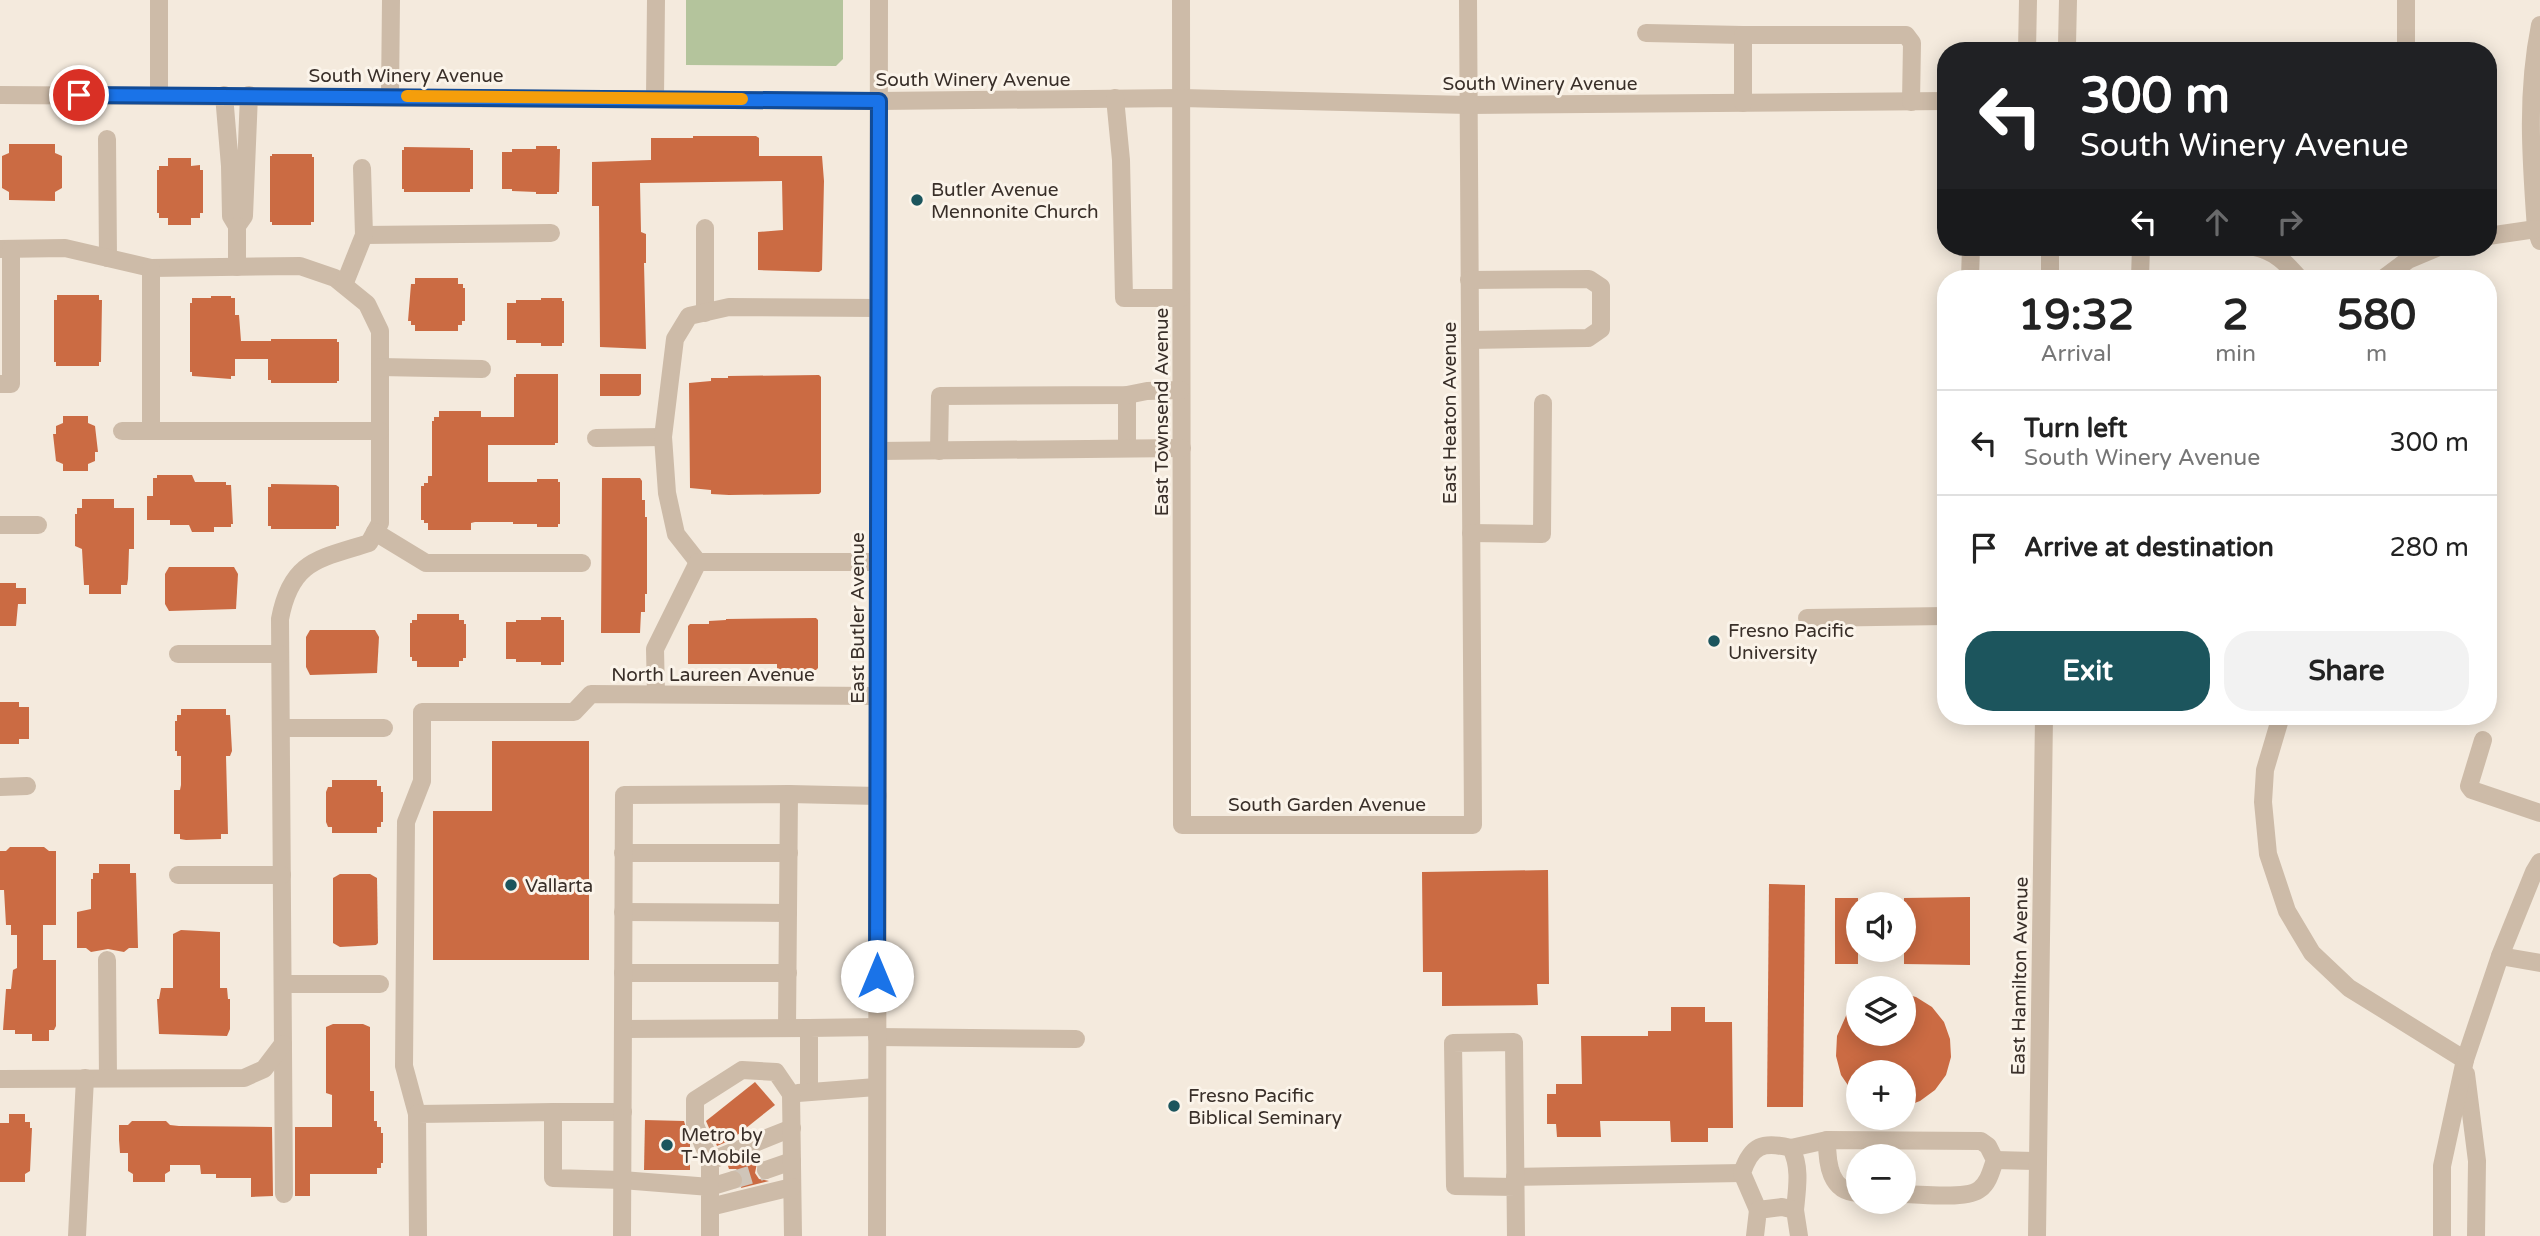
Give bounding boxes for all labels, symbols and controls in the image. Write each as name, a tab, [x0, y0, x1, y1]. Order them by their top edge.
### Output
pin	[49, 65, 109, 125]
street label: South Winery Avenue	[308, 65, 504, 87]
text: 300 m	[2080, 67, 2230, 126]
street label: South Winery Avenue	[875, 69, 1071, 91]
icon: left	[1965, 70, 2056, 161]
street label: South Winery Avenue	[1442, 73, 1638, 95]
icon: arrive	[60, 76, 98, 114]
text: South Winery Avenue	[2080, 127, 2409, 165]
place label: Butler Avenue Mennonite Church	[931, 179, 1099, 223]
marker: Butler Avenue Mennonite Church	[909, 192, 925, 208]
icon: left	[2125, 203, 2163, 241]
icon: ahead	[2198, 203, 2236, 241]
icon: right	[2271, 203, 2309, 241]
text: 19:32	[2018, 290, 2134, 341]
text: 2	[2222, 290, 2249, 341]
text: 580	[2337, 290, 2416, 341]
street label: East Townsend Avenue	[1151, 308, 1173, 516]
street label: East Heaton Avenue	[1439, 322, 1461, 504]
text: Arrival	[2041, 340, 2112, 368]
text: min	[2215, 340, 2256, 368]
text: m	[2366, 340, 2387, 368]
text: Turn left	[2024, 413, 2127, 444]
icon: left	[1965, 424, 2003, 462]
text: 300 m	[2389, 427, 2469, 458]
text: South Winery Avenue	[2024, 444, 2260, 472]
icon: arrive	[1965, 529, 2003, 567]
street label: East Butler Avenue	[847, 532, 869, 704]
text: Arrive at destination	[2024, 532, 2274, 563]
text: 280 m	[2389, 532, 2469, 563]
place label: Fresno Pacific University	[1728, 620, 1854, 664]
button: Exit	[1965, 631, 2210, 711]
button: Share	[2224, 631, 2469, 711]
marker: Fresno Pacific University	[1706, 633, 1722, 649]
street label: North Laureen Avenue	[611, 664, 815, 686]
street label: South Garden Avenue	[1228, 794, 1426, 816]
place label: Vallarta	[525, 875, 593, 897]
street label: East Hamilton Avenue	[2007, 876, 2033, 1076]
marker: Vallarta	[503, 877, 519, 893]
map controls	[1846, 892, 1916, 1214]
button: sound	[1846, 892, 1916, 962]
position arrow	[840, 939, 914, 1013]
button: layers	[1846, 976, 1916, 1046]
button: +	[1846, 1060, 1916, 1130]
place label: Fresno Pacific Biblical Seminary	[1188, 1085, 1342, 1129]
marker: Fresno Pacific Biblical Seminary	[1166, 1098, 1182, 1114]
place label: Metro by T-Mobile	[681, 1124, 763, 1168]
marker: Metro by T-Mobile	[659, 1137, 675, 1153]
button: −	[1846, 1144, 1916, 1214]

